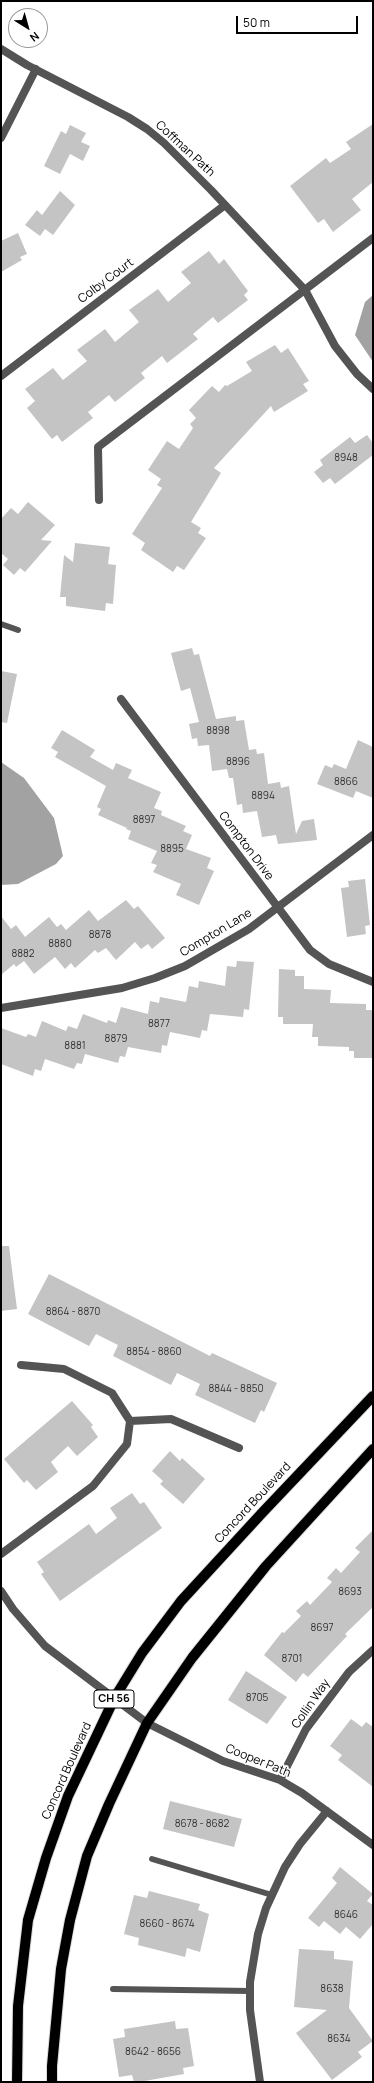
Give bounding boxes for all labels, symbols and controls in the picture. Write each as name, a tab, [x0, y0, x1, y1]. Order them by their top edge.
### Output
north arrow	[8, 8, 48, 48]
scale bar	[238, 8, 360, 34]
text: 50 m	[243, 14, 270, 31]
text: N	[27, 29, 43, 46]
street label: Coffman Path	[152, 118, 218, 180]
street label: Colby Court	[75, 255, 137, 307]
house number: 8948	[334, 452, 358, 464]
house number: 8898	[206, 725, 230, 737]
house number: 8896	[226, 756, 250, 768]
house number: 8866	[334, 776, 358, 788]
house number: 8894	[251, 790, 275, 802]
street label: Compton Drive	[216, 809, 276, 883]
house number: 8897	[133, 814, 155, 826]
house number: 8895	[160, 843, 184, 855]
street label: Compton Lane	[178, 906, 254, 960]
house number: 8878	[89, 929, 111, 941]
house number: 8880	[48, 938, 72, 950]
house number: 8882	[11, 948, 35, 960]
house number: 8877	[148, 1018, 170, 1030]
house number: 8879	[105, 1033, 127, 1045]
house number: 8881	[64, 1040, 86, 1052]
house number: 8864 - 8870	[46, 1306, 100, 1318]
house number: 8854 - 8860	[126, 1346, 182, 1358]
house number: 8844 - 8850	[208, 1383, 264, 1395]
street label: Concord Boulevard	[212, 1460, 294, 1546]
house number: 8693	[338, 1586, 362, 1598]
house number: 8697	[310, 1622, 334, 1634]
house number: 8701	[282, 1653, 302, 1665]
street label: Collin Way	[289, 1677, 333, 1731]
road number: CH 56	[94, 1690, 134, 1708]
house number: 8705	[246, 1692, 268, 1704]
street label: Concord Boulevard	[39, 1720, 95, 1822]
street label: Cooper Path	[223, 1741, 293, 1781]
house number: 8678 - 8682	[175, 1818, 229, 1830]
house number: 8646	[334, 1909, 358, 1921]
house number: 8660 - 8674	[139, 1918, 195, 1930]
house number: 8638	[320, 1983, 344, 1995]
house number: 8634	[327, 2033, 351, 2045]
house number: 8642 - 8656	[125, 2046, 181, 2058]

